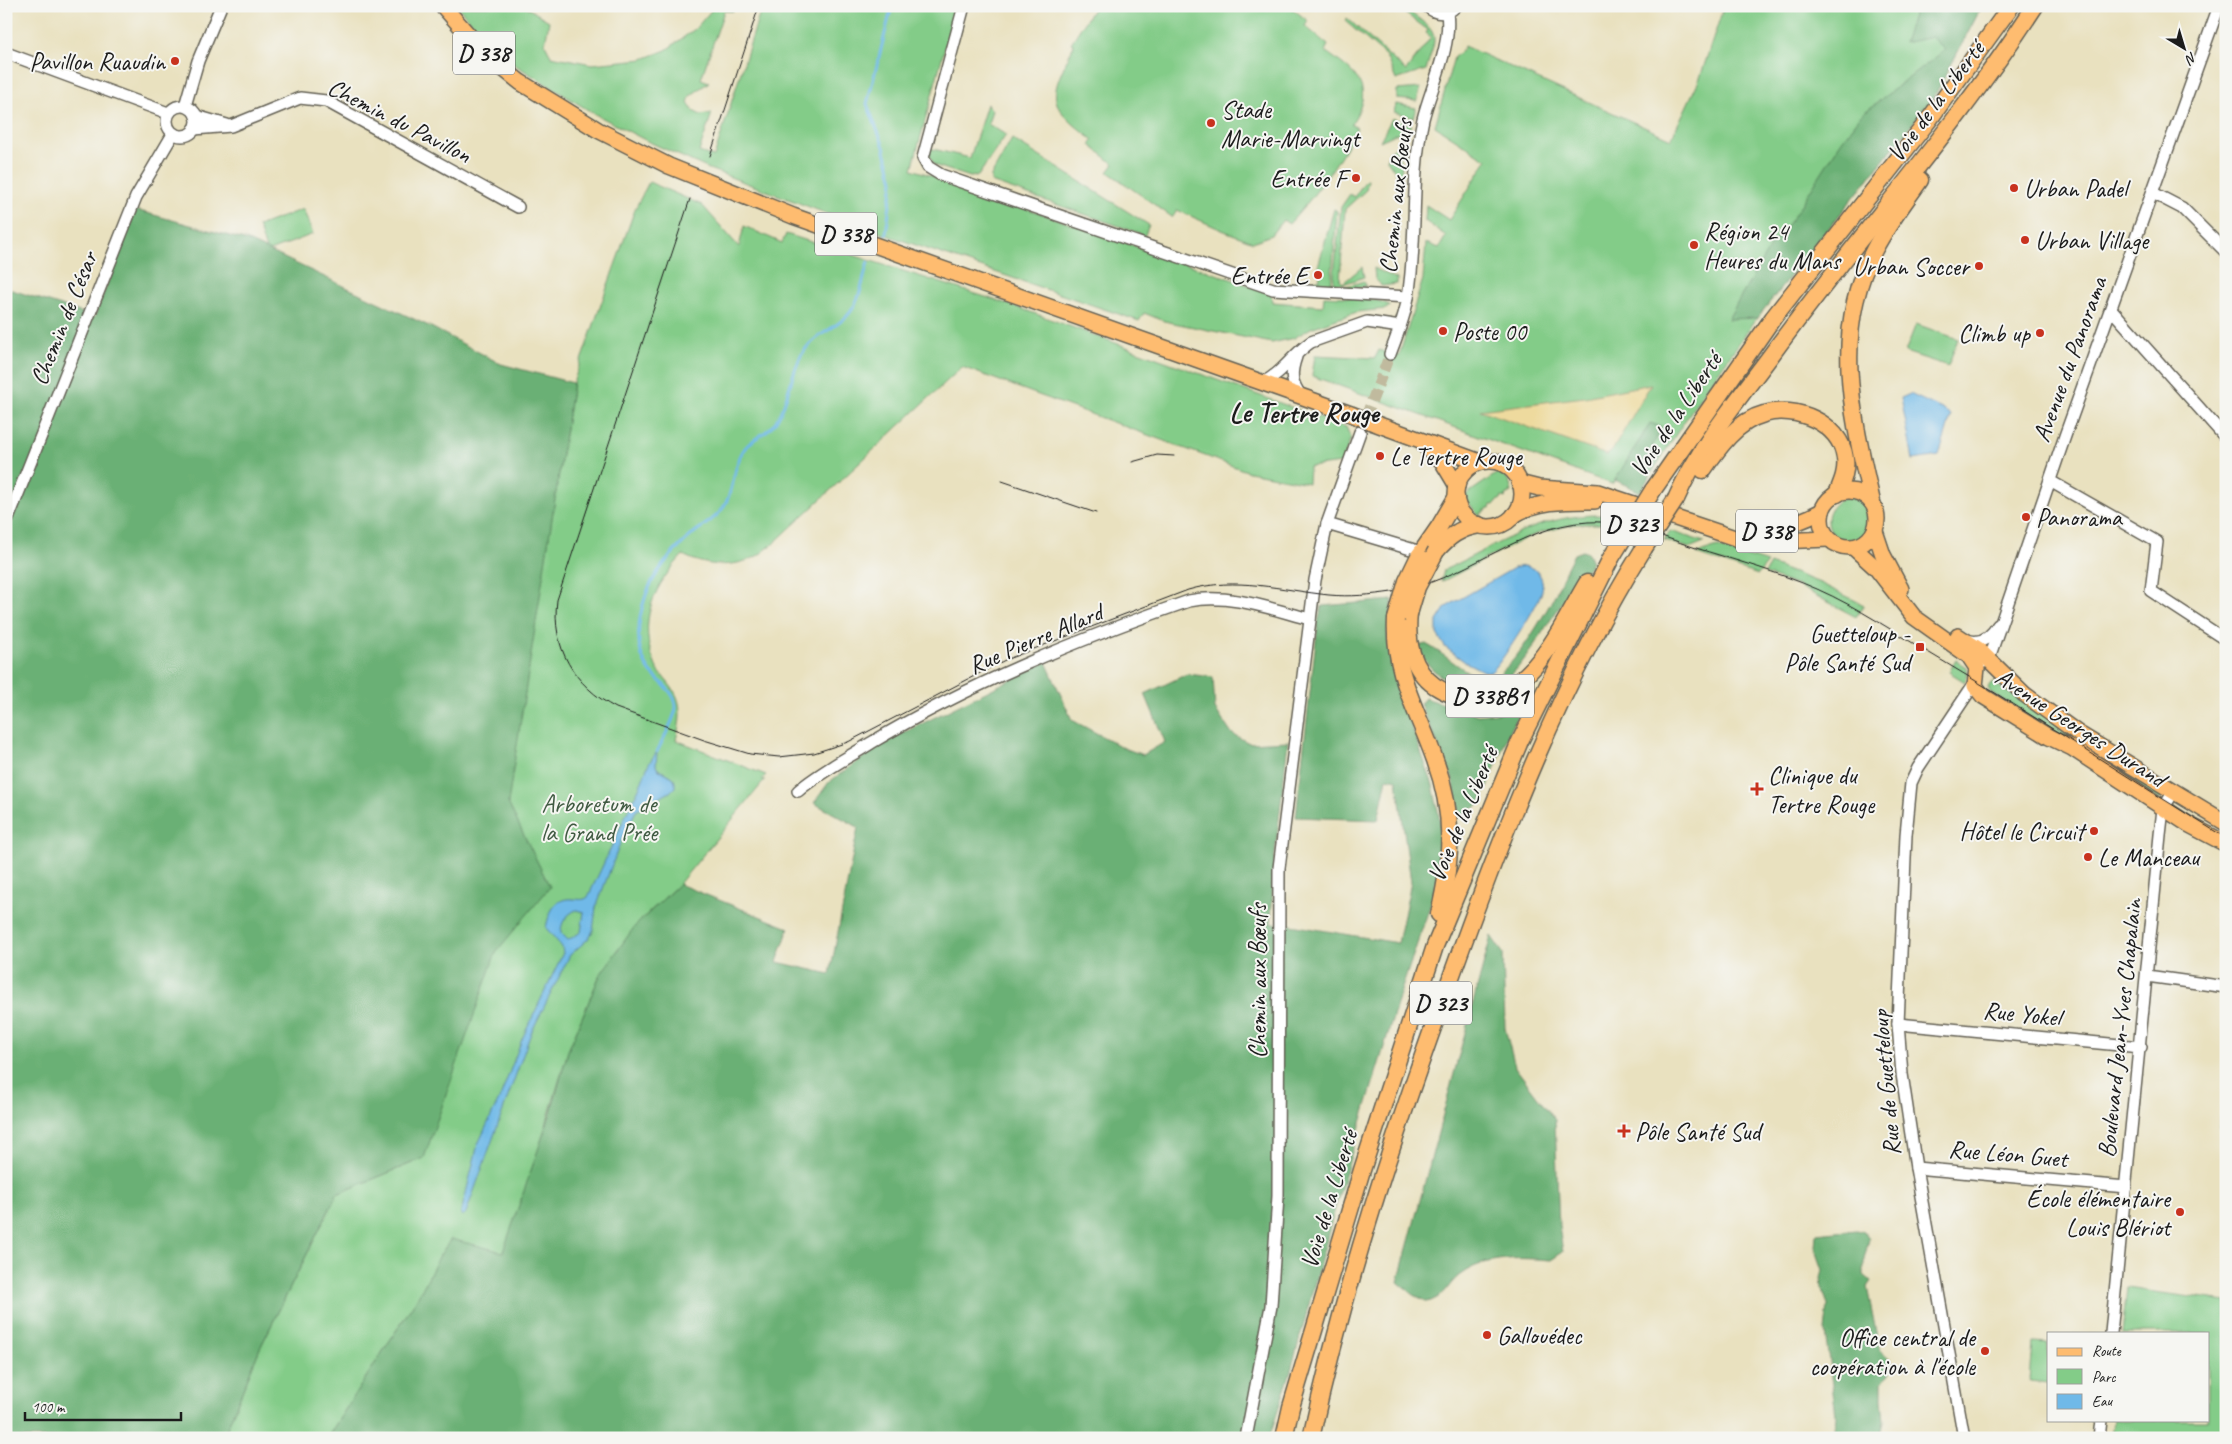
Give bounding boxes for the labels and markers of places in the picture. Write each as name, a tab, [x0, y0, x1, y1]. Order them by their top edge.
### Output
place label: Pavillon Ruaudin	[29, 46, 167, 78]
marker: Pavillon Ruaudin	[169, 55, 181, 67]
place label: Stade Marie-Marvingt	[1221, 94, 1362, 155]
marker: Stade Marie-Marvingt	[1205, 117, 1217, 129]
place label: Entrée F	[1271, 163, 1352, 195]
marker: Entrée F	[1350, 172, 1362, 184]
place label: Urban Padel	[2024, 173, 2132, 205]
marker: Urban Padel	[2008, 182, 2020, 194]
place label: Région 24 Heures du Mans	[1704, 216, 1843, 277]
place label: Urban Village	[2035, 225, 2150, 257]
marker: Urban Village	[2019, 234, 2031, 246]
marker: Région 24 Heures du Mans	[1688, 239, 1700, 251]
place label: Urban Soccer	[1853, 251, 1971, 283]
place label: Entrée E	[1231, 260, 1311, 292]
marker: Urban Soccer	[1973, 260, 1985, 272]
marker: Entrée E	[1312, 269, 1324, 281]
place label: Poste 00	[1453, 316, 1528, 348]
place label: Climb up	[1958, 318, 2032, 350]
marker: Poste 00	[1437, 325, 1449, 337]
marker: Climb up	[2034, 327, 2046, 339]
place label: Le Tertre Rouge	[1390, 441, 1523, 473]
marker: Le Tertre Rouge	[1374, 450, 1386, 462]
place label: Panorama	[2036, 502, 2124, 534]
marker: Panorama	[2020, 511, 2032, 523]
place label: Guetteloup - Pôle Santé Sud	[1785, 618, 1914, 679]
marker: Guetteloup - Pôle Santé Sud	[1914, 641, 1926, 653]
place label: Clinique du Tertre Rouge	[1768, 760, 1876, 821]
marker: Clinique du Tertre Rouge	[1750, 782, 1764, 796]
place label: Hôtel le Circuit	[1960, 816, 2088, 848]
marker: Hôtel le Circuit	[2088, 825, 2100, 837]
place label: Le Manceau	[2098, 842, 2201, 874]
marker: Le Manceau	[2082, 851, 2094, 863]
place label: Pôle Santé Sud	[1635, 1116, 1765, 1148]
marker: Pôle Santé Sud	[1617, 1124, 1631, 1138]
place label: École élémentaire Louis Blériot	[2026, 1183, 2173, 1244]
marker: École élémentaire Louis Blériot	[2174, 1206, 2186, 1218]
place label: Gallouédec	[1497, 1320, 1583, 1352]
place label: Office central de coopération à l'école	[1810, 1322, 1977, 1383]
marker: Gallouédec	[1481, 1329, 1493, 1341]
marker: Office central de coopération à l'école	[1979, 1345, 1991, 1357]

